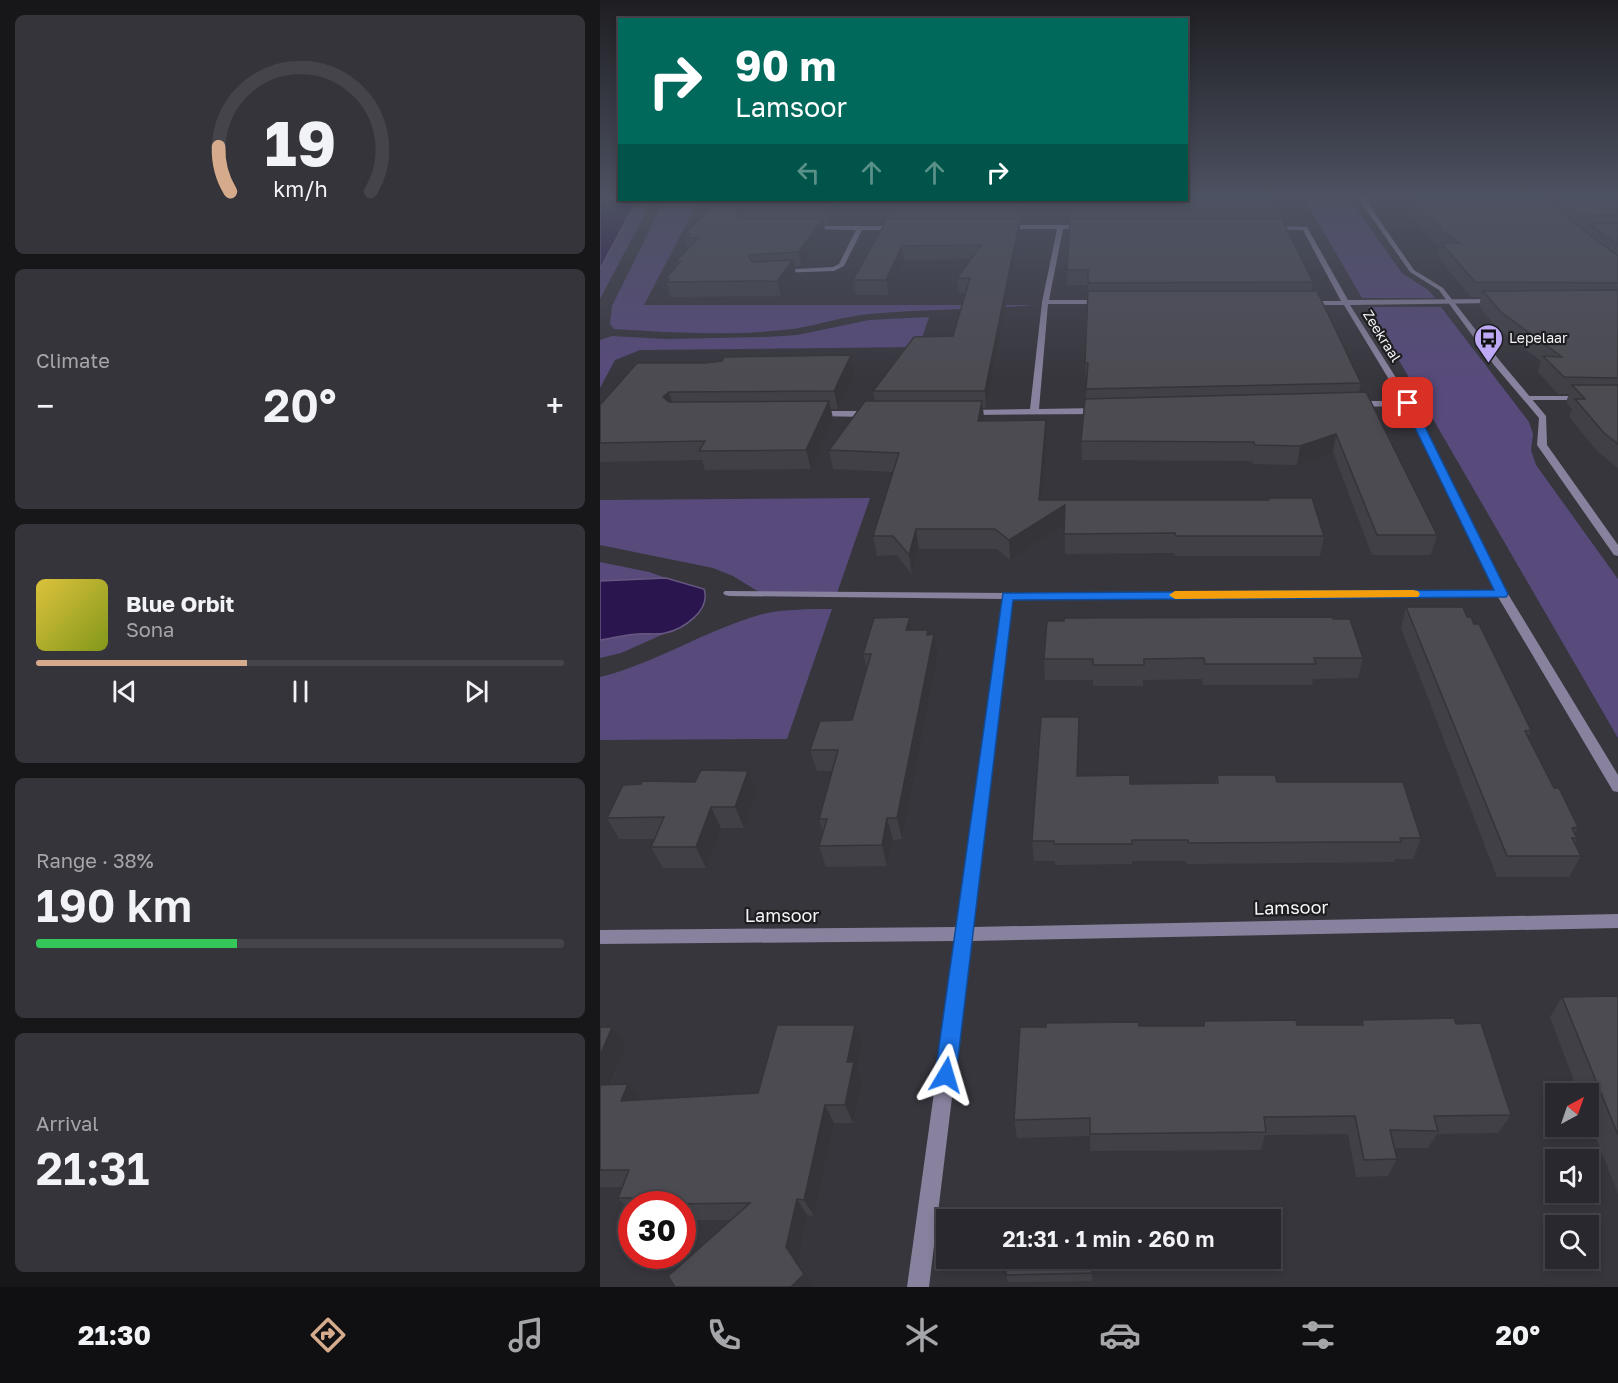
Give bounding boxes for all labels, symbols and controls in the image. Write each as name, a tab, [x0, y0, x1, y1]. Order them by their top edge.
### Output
text: 90 m	[735, 40, 836, 90]
icon: right	[636, 42, 714, 120]
text: Lamsoor	[735, 91, 847, 123]
text: 19	[264, 105, 336, 180]
icon: left	[792, 156, 825, 189]
icon: ahead	[855, 156, 888, 189]
icon: ahead	[918, 156, 951, 189]
icon: right	[981, 156, 1014, 189]
text: km/h	[273, 176, 327, 202]
street label: Zeekraal	[1360, 307, 1405, 365]
bus stop icon: Lepelaar	[1472, 322, 1504, 364]
place label: Lepelaar	[1509, 329, 1568, 346]
text: Climate	[36, 348, 110, 372]
pin	[1382, 377, 1433, 428]
text: 20°	[263, 378, 337, 432]
text: −	[36, 386, 54, 425]
text: +	[546, 386, 564, 425]
icon: arrive	[1391, 386, 1424, 419]
text: Blue Orbit	[126, 590, 234, 617]
text: Sona	[126, 617, 174, 641]
icon: previous	[108, 675, 141, 708]
icon: pause	[284, 675, 317, 708]
icon: next	[460, 675, 493, 708]
text: Range · 38%	[36, 848, 154, 872]
text: 190 km	[36, 878, 192, 932]
street label: Lamsoor	[1253, 895, 1329, 919]
street label: Lamsoor	[745, 904, 819, 926]
position arrow	[914, 1043, 978, 1107]
north arrow	[1545, 1083, 1599, 1137]
map controls	[1545, 1083, 1599, 1269]
text: Arrival	[36, 1111, 99, 1135]
text: 21:31	[36, 1141, 149, 1195]
button: sound	[1545, 1149, 1599, 1203]
speed limit sign: 30	[618, 1191, 696, 1269]
button: search	[1545, 1215, 1599, 1269]
text: 21:31 · 1 min · 260 m	[1003, 1225, 1214, 1252]
icon: directions	[307, 1314, 349, 1356]
icon: music	[505, 1314, 547, 1356]
icon: phone	[703, 1314, 745, 1356]
icon: climate	[901, 1314, 943, 1356]
icon: car	[1099, 1314, 1141, 1356]
icon: filters	[1297, 1314, 1339, 1356]
text: 21:30	[78, 1319, 151, 1351]
text: 20°	[1495, 1319, 1540, 1351]

